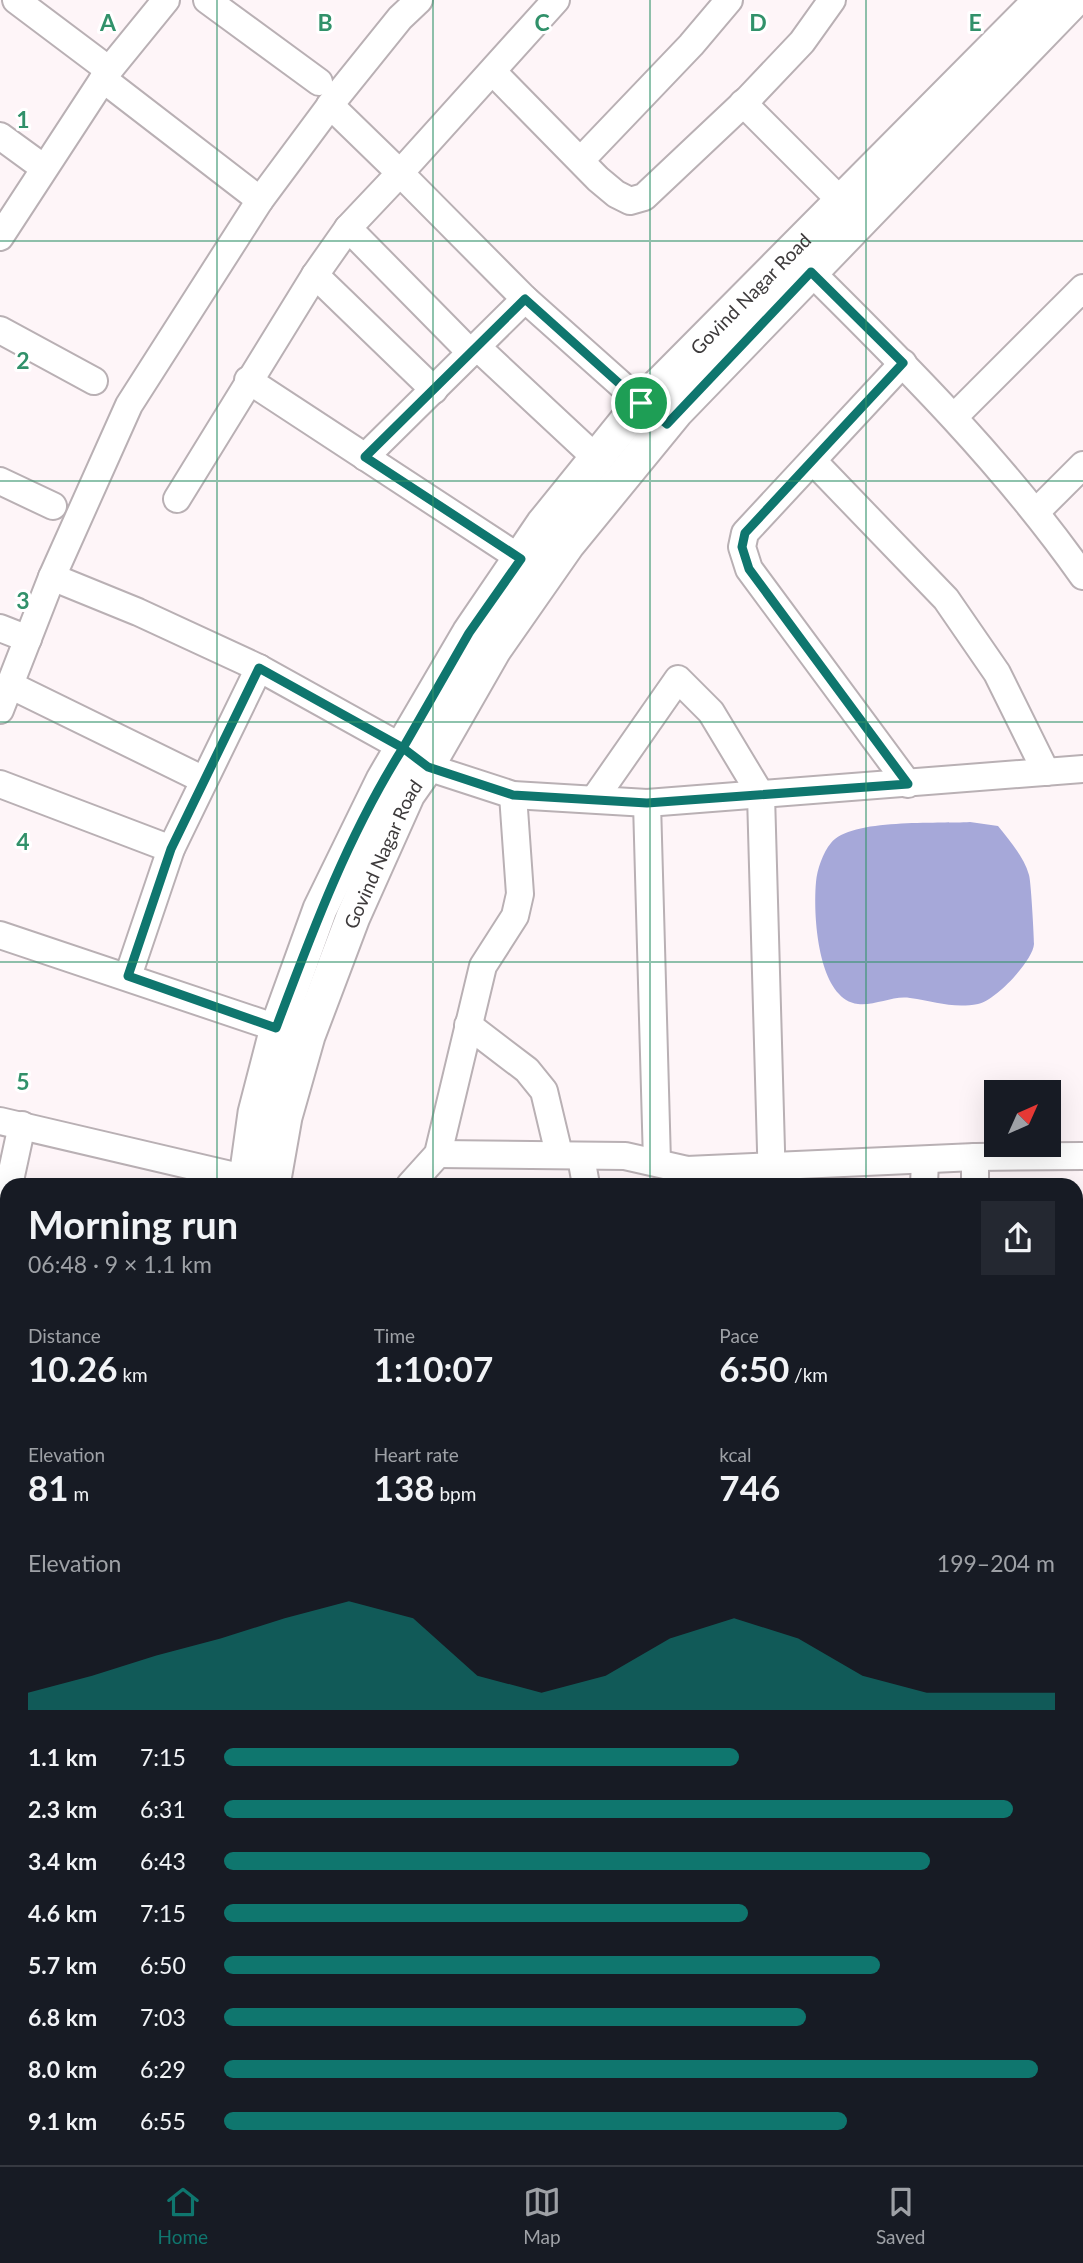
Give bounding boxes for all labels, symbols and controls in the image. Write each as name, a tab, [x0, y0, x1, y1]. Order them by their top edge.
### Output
text: A	[99, 8, 117, 36]
text: B	[317, 8, 333, 36]
text: C	[534, 8, 550, 36]
text: D	[749, 8, 767, 36]
text: E	[968, 8, 982, 36]
text: 1	[16, 105, 30, 133]
street label: Govind Nagar Road	[685, 228, 815, 359]
text: 2	[16, 346, 30, 374]
pin	[611, 373, 671, 433]
icon: arrive	[622, 384, 660, 422]
text: 3	[16, 586, 30, 614]
street label: Govind Nagar Road	[338, 775, 426, 932]
text: 4	[16, 827, 30, 855]
text: 5	[16, 1067, 30, 1095]
north arrow	[984, 1080, 1060, 1157]
map controls	[984, 1080, 1061, 1157]
text: Morning run	[28, 1201, 238, 1247]
button: share	[981, 1201, 1055, 1275]
text: 06:48 · 9 × 1.1 km	[28, 1250, 212, 1278]
text: Distance	[28, 1324, 101, 1347]
text: Time	[374, 1324, 415, 1347]
text: Pace	[719, 1324, 759, 1347]
text: 10.26	[28, 1347, 118, 1389]
text: 1:10:07	[374, 1347, 493, 1389]
text: 6:50	[719, 1347, 789, 1389]
text: km	[118, 1363, 148, 1386]
text: /km	[789, 1363, 828, 1386]
text: Elevation	[28, 1443, 105, 1466]
text: Heart rate	[374, 1443, 459, 1466]
text: kcal	[719, 1443, 751, 1466]
text: 81	[28, 1466, 69, 1508]
text: 138	[374, 1466, 435, 1508]
text: 746	[719, 1466, 780, 1508]
text: m	[69, 1482, 89, 1505]
text: bpm	[435, 1482, 476, 1505]
text: Elevation	[28, 1549, 121, 1577]
text: 199–204 m	[937, 1549, 1055, 1577]
text: 1.1 km	[28, 1743, 97, 1771]
text: 7:15	[140, 1743, 186, 1771]
text: 2.3 km	[28, 1795, 97, 1823]
text: 6:31	[140, 1795, 186, 1823]
text: 3.4 km	[28, 1847, 97, 1875]
text: 6:43	[140, 1847, 186, 1875]
text: 4.6 km	[28, 1899, 97, 1927]
text: 7:15	[140, 1899, 186, 1927]
text: 5.7 km	[28, 1951, 97, 1979]
text: 6:50	[140, 1951, 186, 1979]
text: 6.8 km	[28, 2003, 97, 2031]
text: 7:03	[140, 2003, 186, 2031]
text: 8.0 km	[28, 2055, 97, 2083]
text: 6:29	[140, 2055, 186, 2083]
text: 9.1 km	[28, 2107, 97, 2135]
text: 6:55	[140, 2107, 186, 2135]
tab: Home	[157, 2183, 208, 2248]
tab: Map	[523, 2183, 561, 2248]
tab: Saved	[876, 2183, 926, 2248]

